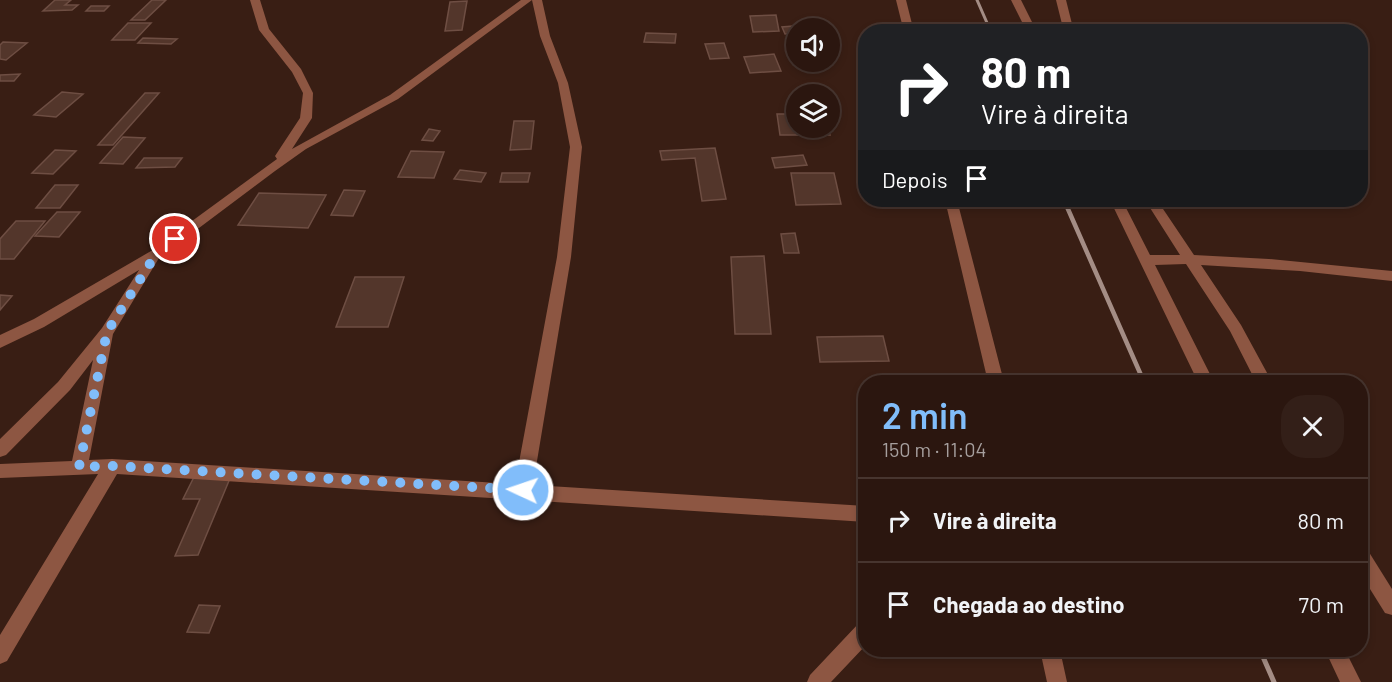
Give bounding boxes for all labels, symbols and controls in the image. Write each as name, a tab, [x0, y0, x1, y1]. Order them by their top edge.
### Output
map controls	[786, 18, 840, 138]
button: sound	[786, 18, 840, 72]
text: 80 m	[981, 46, 1071, 96]
icon: right	[882, 48, 960, 126]
button: layers	[786, 84, 840, 138]
text: Vire à direita	[981, 97, 1129, 129]
icon: arrive	[960, 162, 993, 195]
text: Depois	[882, 166, 948, 192]
pin	[149, 213, 200, 264]
icon: arrive	[158, 222, 191, 255]
text: 2 min	[882, 393, 968, 436]
button: close	[1281, 395, 1344, 458]
text: 150 m · 11:04	[882, 437, 986, 461]
position arrow	[491, 458, 555, 522]
icon: right	[882, 504, 915, 537]
text: Vire à direita	[933, 507, 1057, 533]
text: 80 m	[1298, 507, 1344, 533]
icon: arrive	[882, 588, 915, 621]
text: Chegada ao destino	[933, 591, 1124, 617]
text: 70 m	[1299, 591, 1344, 617]

